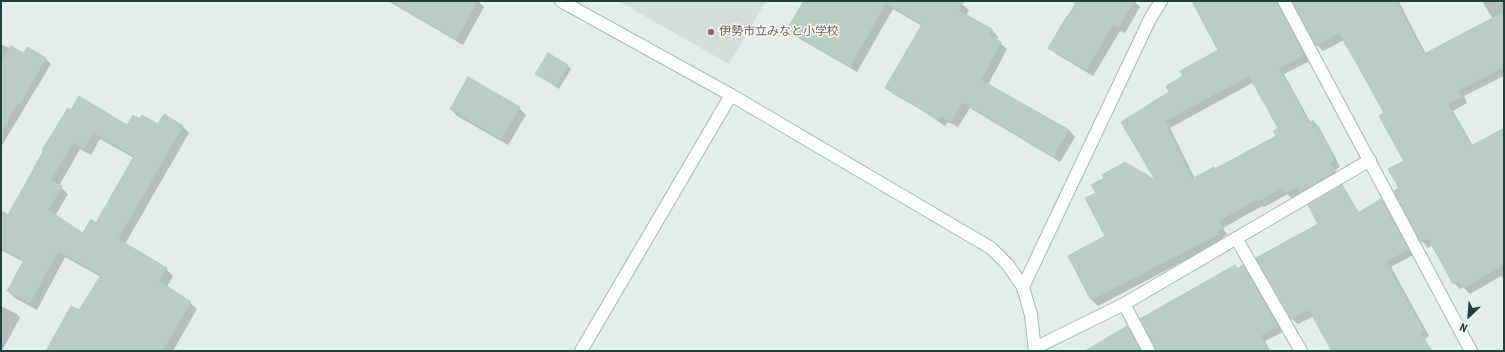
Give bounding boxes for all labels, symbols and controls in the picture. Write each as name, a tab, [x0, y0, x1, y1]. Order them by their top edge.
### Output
place label: 伊勢市立みなと小学校	[719, 25, 839, 39]
marker: 伊勢市立みなと小学校	[706, 27, 716, 37]
north arrow	[1449, 296, 1489, 336]
text: N	[1458, 320, 1470, 335]

